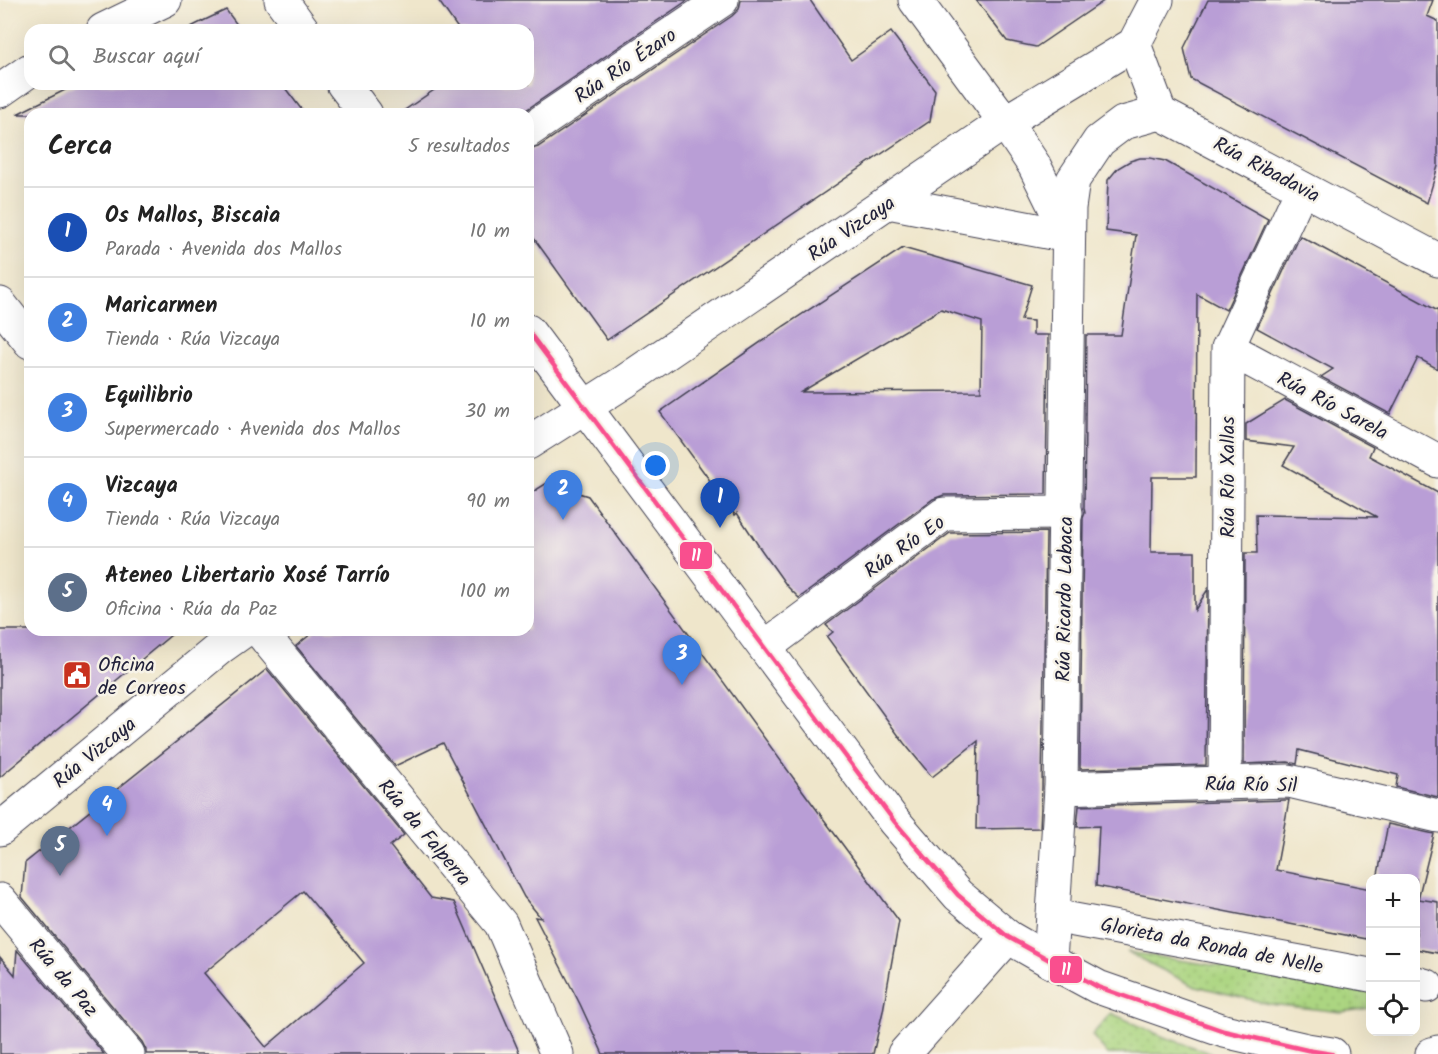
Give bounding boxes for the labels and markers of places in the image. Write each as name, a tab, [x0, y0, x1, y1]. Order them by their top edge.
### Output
pin: 2	[544, 470, 582, 520]
pin: 1	[700, 478, 740, 528]
pin: 3	[662, 636, 702, 685]
place label: Oficina de Correos	[98, 650, 186, 705]
public building icon: Oficina de Correos	[61, 659, 93, 691]
pin: 4	[88, 786, 126, 836]
pin: 5	[40, 826, 80, 876]

